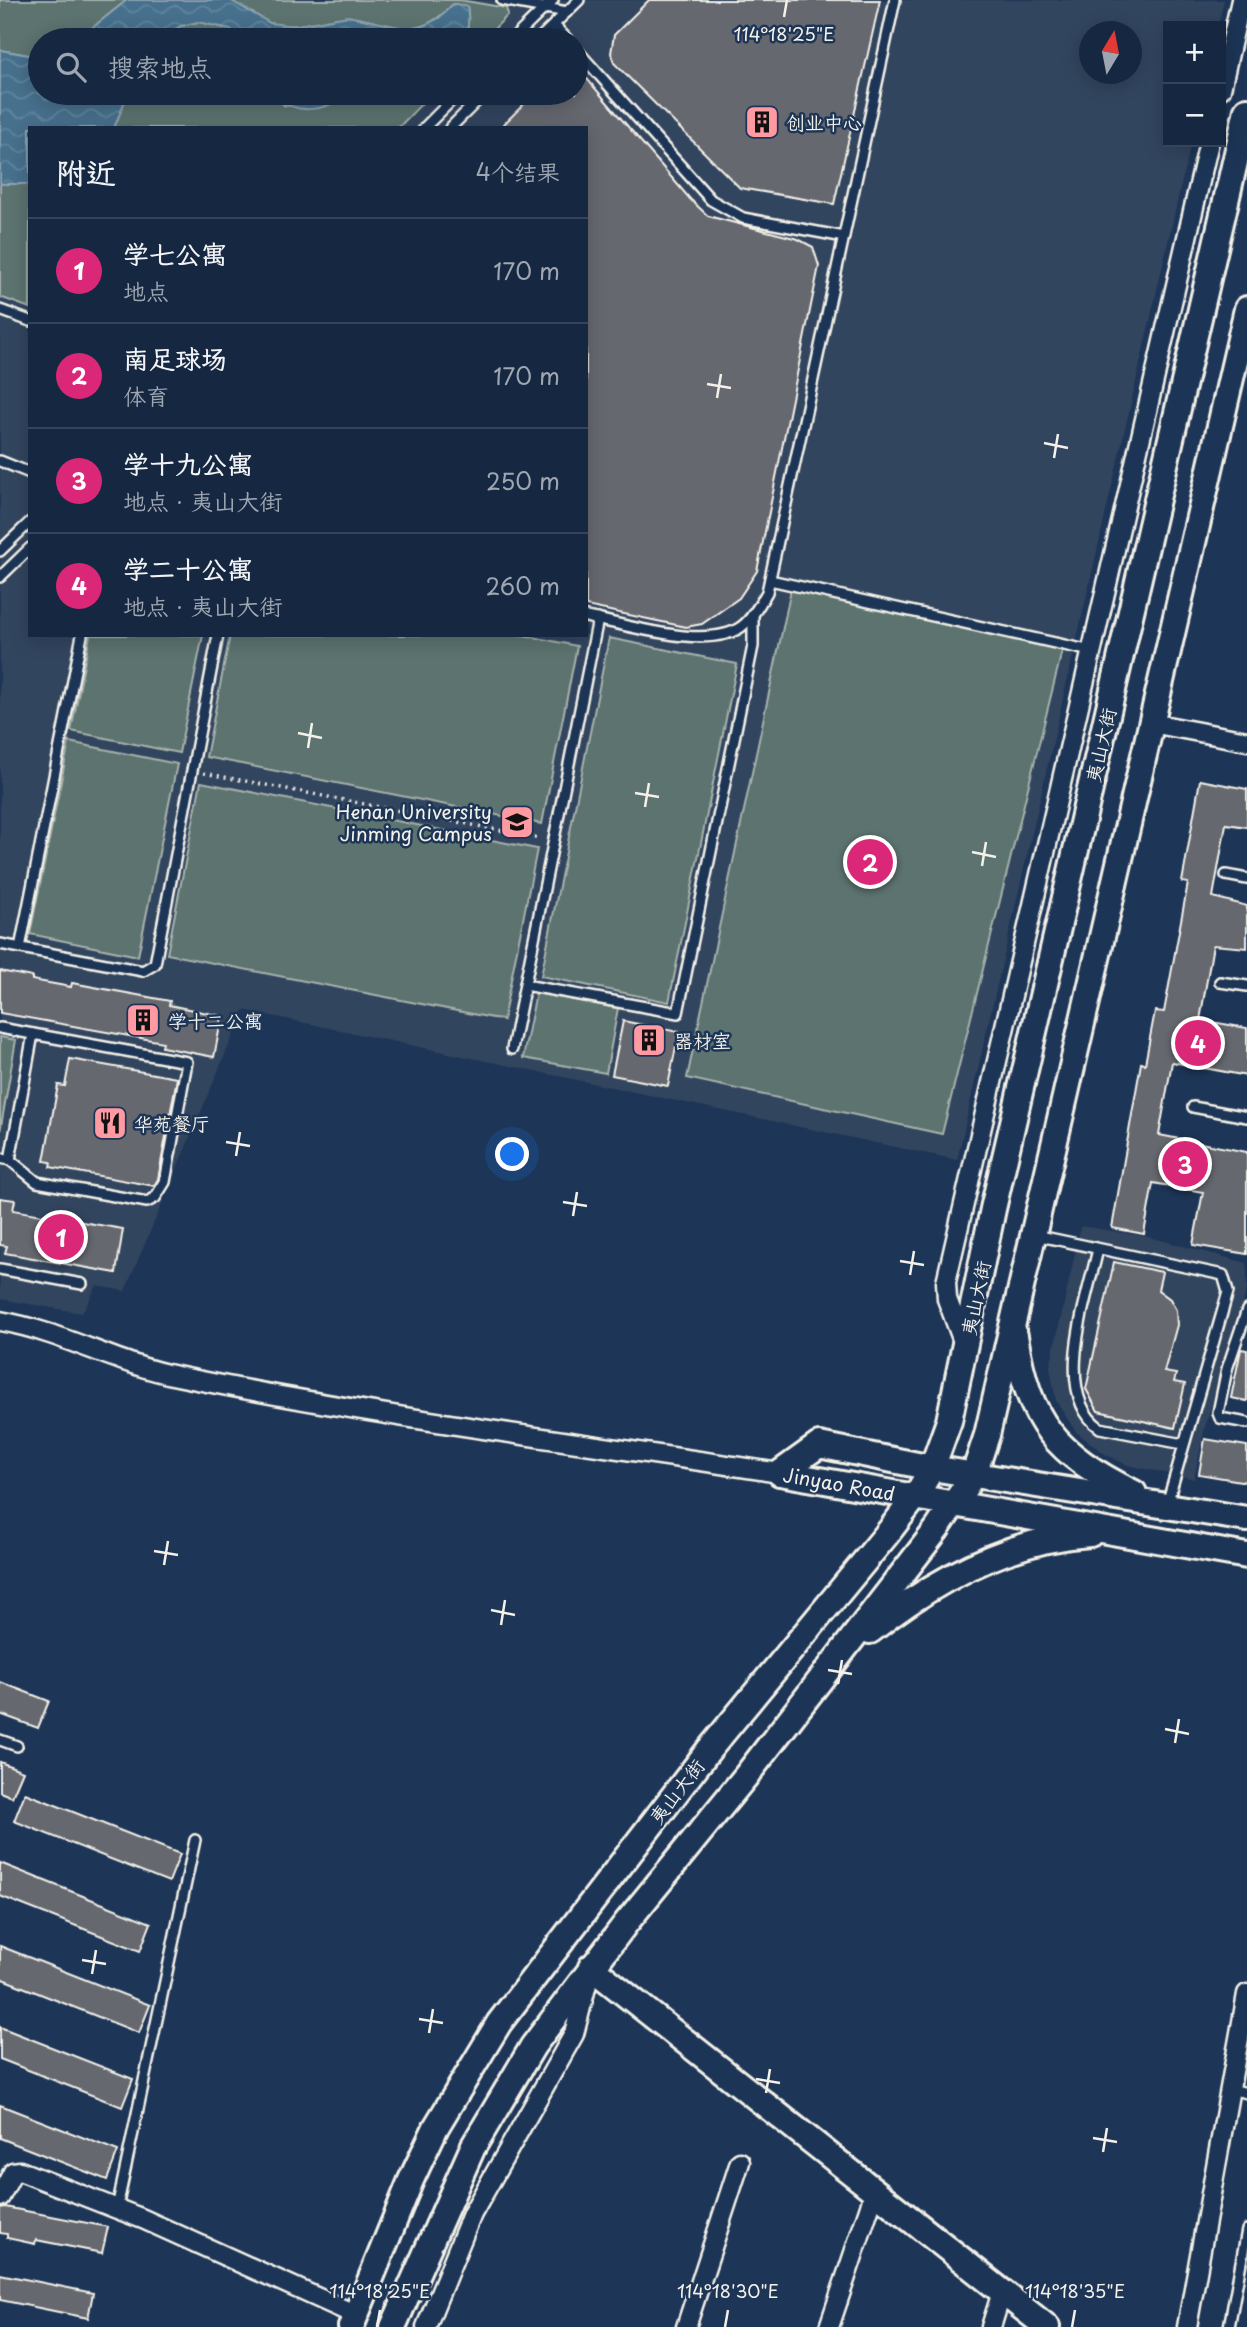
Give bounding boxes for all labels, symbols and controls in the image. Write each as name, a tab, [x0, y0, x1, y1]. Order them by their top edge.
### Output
text: 114°18'25"E	[734, 20, 834, 47]
north arrow	[1079, 21, 1142, 84]
map controls	[1163, 21, 1226, 147]
button: +	[1163, 21, 1226, 84]
search box	[28, 28, 588, 105]
text: 搜索地点	[108, 47, 212, 86]
icon: search	[52, 48, 90, 86]
button: −	[1163, 84, 1226, 147]
building icon: 创业中心	[743, 103, 781, 141]
place label: 创业中心	[786, 108, 862, 136]
text: 附近	[56, 149, 116, 194]
text: 4个结果	[476, 154, 560, 189]
text: 学七公寓	[123, 234, 227, 273]
text: 1	[74, 253, 85, 288]
text: 170 m	[493, 253, 560, 288]
text: 地点	[123, 273, 169, 308]
text: 南足球场	[123, 339, 227, 378]
text: 2	[71, 358, 87, 393]
text: 170 m	[493, 358, 560, 393]
text: 体育	[123, 378, 169, 413]
text: 学十九公寓	[123, 444, 253, 483]
text: 3	[71, 463, 87, 498]
text: 250 m	[486, 463, 560, 498]
text: 地点 · 夷山大街	[123, 483, 283, 518]
text: 学二十公寓	[123, 549, 253, 588]
text: 4	[71, 568, 87, 603]
text: 260 m	[485, 568, 560, 603]
text: 地点 · 夷山大街	[123, 588, 283, 623]
street label: 夷山大街	[1078, 705, 1122, 785]
place label: Henan University Jinming Campus	[336, 797, 492, 847]
school or university icon: Henan University Jinming Campus	[498, 803, 536, 841]
pin: 2	[847, 836, 893, 888]
building icon: 学十二公寓	[124, 1001, 162, 1039]
place label: 学十二公寓	[168, 1006, 263, 1034]
pin: 4	[1175, 1017, 1221, 1069]
building icon: 器材室	[630, 1021, 668, 1059]
place label: 器材室	[674, 1026, 731, 1054]
restaurant icon: 华苑餐厅	[91, 1104, 129, 1142]
place label: 华苑餐厅	[134, 1109, 210, 1137]
your location	[495, 1137, 529, 1171]
pin: 3	[1162, 1138, 1208, 1190]
pin: 1	[38, 1211, 84, 1263]
street label: 夷山大街	[953, 1258, 997, 1338]
street label: Jinyao Road	[781, 1460, 897, 1507]
street label: 夷山大街	[642, 1752, 710, 1830]
text: 114°18'25"E	[330, 2277, 430, 2304]
text: 114°18'30"E	[677, 2277, 779, 2304]
text: 114°18'35"E	[1025, 2277, 1125, 2304]

